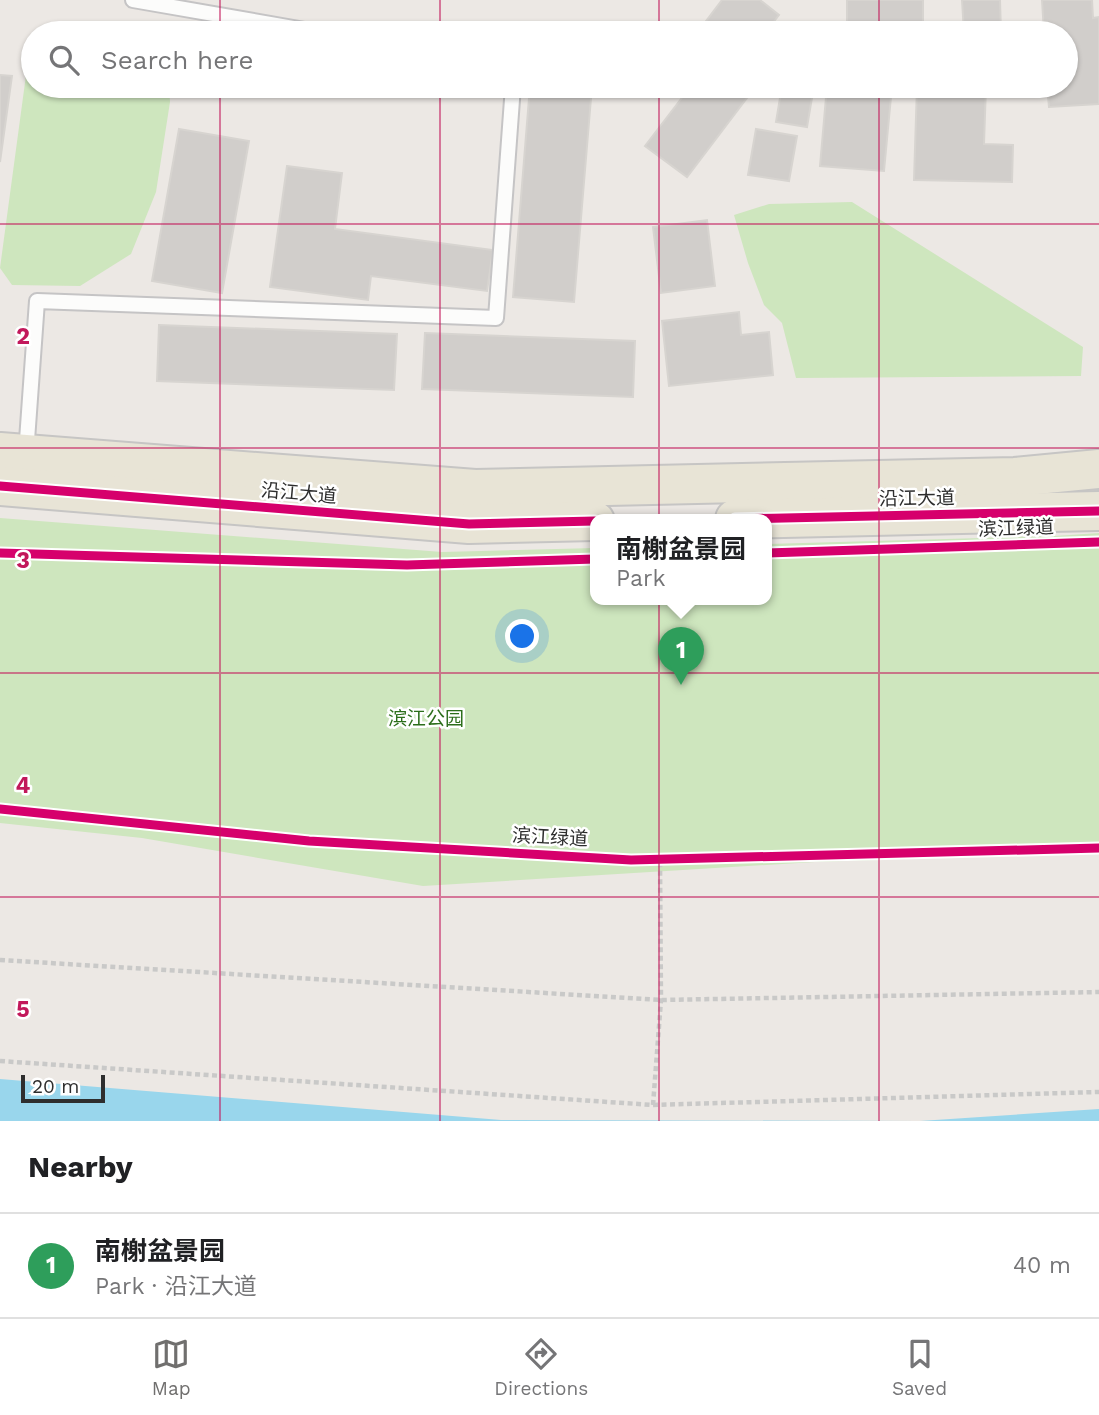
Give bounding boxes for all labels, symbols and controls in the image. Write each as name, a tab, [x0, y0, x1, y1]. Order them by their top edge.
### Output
search box	[21, 21, 1078, 98]
icon: search	[45, 41, 83, 79]
text: Search here	[101, 45, 253, 75]
text: 2	[16, 323, 30, 350]
street label: 沿江大道	[260, 478, 338, 508]
street label: 沿江大道	[879, 486, 955, 510]
popup	[590, 514, 772, 605]
street label: 滨江绿道	[978, 515, 1054, 541]
text: 南榭盆景园	[616, 534, 746, 564]
text: 3	[16, 547, 30, 574]
text: Park	[616, 565, 665, 592]
your location	[505, 619, 539, 653]
pin: 1	[658, 627, 704, 685]
park label: 滨江公园	[388, 707, 464, 730]
text: 4	[16, 772, 31, 799]
street label: 滨江绿道	[511, 824, 589, 850]
text: 5	[16, 996, 30, 1023]
scale bar	[21, 1072, 105, 1104]
text: 20 m	[32, 1075, 79, 1098]
text: Nearby	[28, 1149, 133, 1184]
text: 南榭盆景园	[95, 1236, 225, 1266]
text: 1	[46, 1252, 56, 1279]
text: 40 m	[1013, 1252, 1071, 1279]
text: Park · 沿江大道	[95, 1273, 257, 1300]
tab: Map	[152, 1335, 191, 1400]
tab: Directions	[494, 1335, 588, 1400]
tab: Saved	[892, 1335, 947, 1400]

